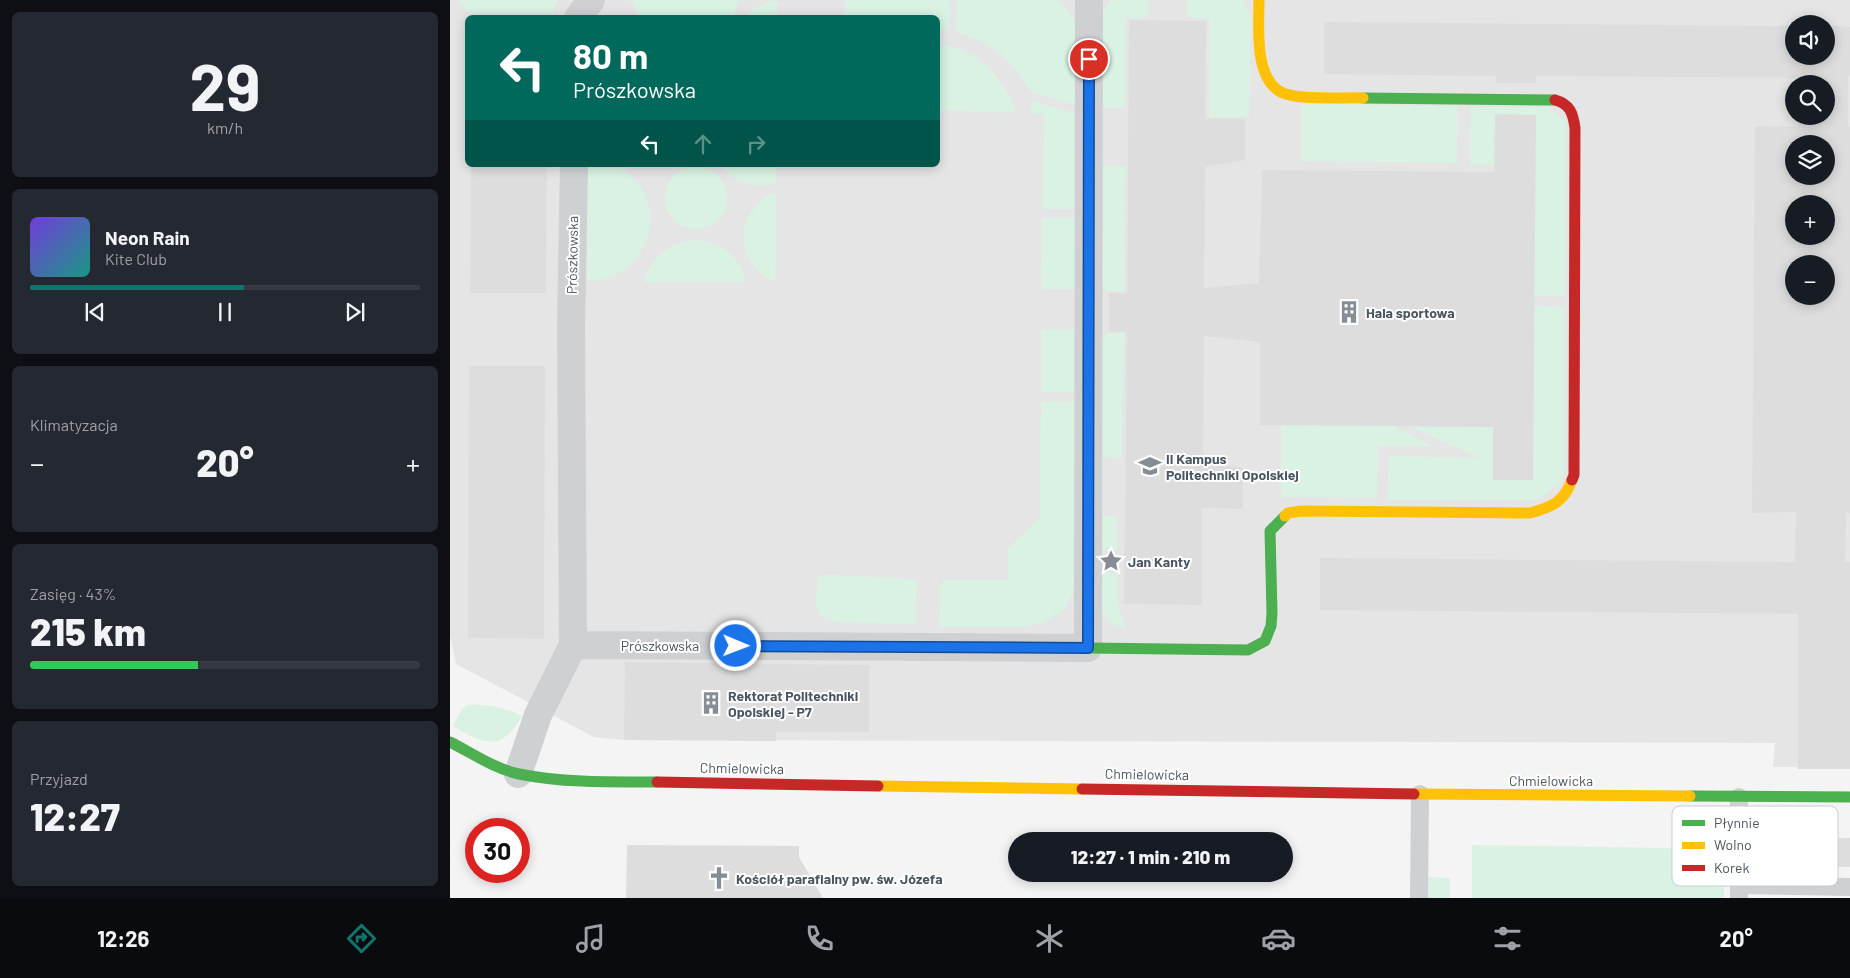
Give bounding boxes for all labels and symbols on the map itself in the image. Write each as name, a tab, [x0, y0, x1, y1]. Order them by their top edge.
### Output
pin	[1068, 38, 1110, 80]
street label: Prószkowska	[563, 216, 581, 294]
building icon: Hala sportowa	[1336, 299, 1362, 325]
place label: Hala sportowa	[1366, 304, 1455, 321]
place label: II Kampus Politechniki Opolskiej	[1166, 450, 1299, 483]
school or university icon: II Kampus Politechniki Opolskiej	[1137, 453, 1163, 479]
place icon: Jan Kanty	[1098, 548, 1124, 574]
place label: Jan Kanty	[1128, 553, 1190, 570]
position arrow	[709, 619, 761, 671]
street label: Prószkowska	[621, 637, 699, 654]
place label: Rektorat Politechniki Opolskiej - P7	[728, 687, 858, 720]
building icon: Rektorat Politechniki Opolskiej - P7	[698, 690, 724, 716]
street label: Chmielowicka	[700, 759, 784, 777]
street label: Chmielowicka	[1105, 765, 1189, 783]
street label: Chmielowicka	[1509, 772, 1593, 789]
legend	[1672, 806, 1838, 886]
text: Płynnie	[1714, 814, 1760, 831]
speed limit sign: 30	[465, 818, 530, 883]
text: Wolno	[1714, 836, 1752, 853]
text: Korek	[1714, 859, 1749, 876]
church icon: Kościół parafialny pw. św. Józefa	[706, 865, 732, 891]
place label: Kościół parafialny pw. św. Józefa	[736, 870, 943, 887]

